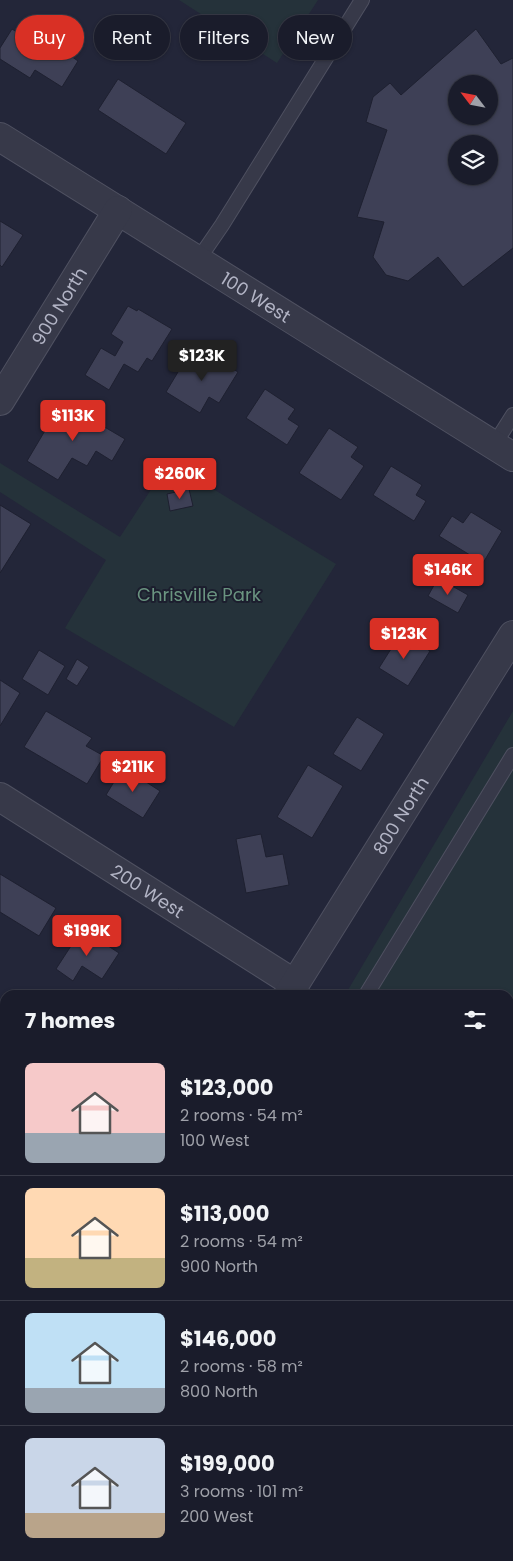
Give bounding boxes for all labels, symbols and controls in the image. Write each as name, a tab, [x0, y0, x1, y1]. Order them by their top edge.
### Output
chip: Buy	[15, 15, 84, 60]
chip: Rent	[94, 15, 170, 60]
chip: Filters	[180, 15, 268, 60]
chip: New	[278, 15, 352, 60]
north arrow	[448, 75, 498, 125]
map controls	[448, 75, 498, 185]
button: layers	[448, 135, 498, 185]
street label: 900 North	[25, 262, 93, 350]
street label: 100 West	[217, 266, 296, 328]
pin: $123K	[167, 340, 237, 382]
text: $123K	[179, 344, 225, 367]
pin: $113K	[38, 400, 108, 442]
text: $113K	[51, 404, 95, 427]
pin: $260K	[145, 458, 215, 500]
text: $260K	[154, 462, 206, 485]
pin: $146K	[413, 554, 483, 596]
text: $146K	[424, 558, 472, 581]
park label: Chrisville Park	[137, 582, 262, 607]
pin: $123K	[369, 618, 439, 660]
text: $123K	[381, 622, 427, 645]
pin: $211K	[98, 750, 168, 793]
text: $211K	[112, 755, 154, 778]
street label: 800 North	[366, 771, 434, 859]
street label: 200 West	[106, 858, 189, 923]
pin: $199K	[52, 914, 122, 957]
text: $199K	[63, 919, 111, 942]
text: 7 homes	[25, 1006, 115, 1035]
icon: filters	[461, 1006, 489, 1034]
text: $123,000	[180, 1073, 274, 1102]
icon: home	[65, 1083, 125, 1143]
text: 2 rooms · 54 m²	[180, 1104, 303, 1127]
text: 100 West	[180, 1129, 249, 1152]
text: $113,000	[180, 1199, 269, 1228]
icon: home	[65, 1208, 125, 1268]
text: 2 rooms · 54 m²	[180, 1230, 303, 1253]
text: 900 North	[180, 1255, 258, 1278]
text: $146,000	[180, 1324, 276, 1353]
icon: home	[65, 1333, 125, 1393]
text: 2 rooms · 58 m²	[180, 1355, 303, 1378]
text: 800 North	[180, 1380, 258, 1403]
text: $199,000	[180, 1449, 275, 1478]
icon: home	[65, 1458, 125, 1518]
text: 3 rooms · 101 m²	[180, 1480, 303, 1503]
text: 200 West	[180, 1505, 253, 1528]

